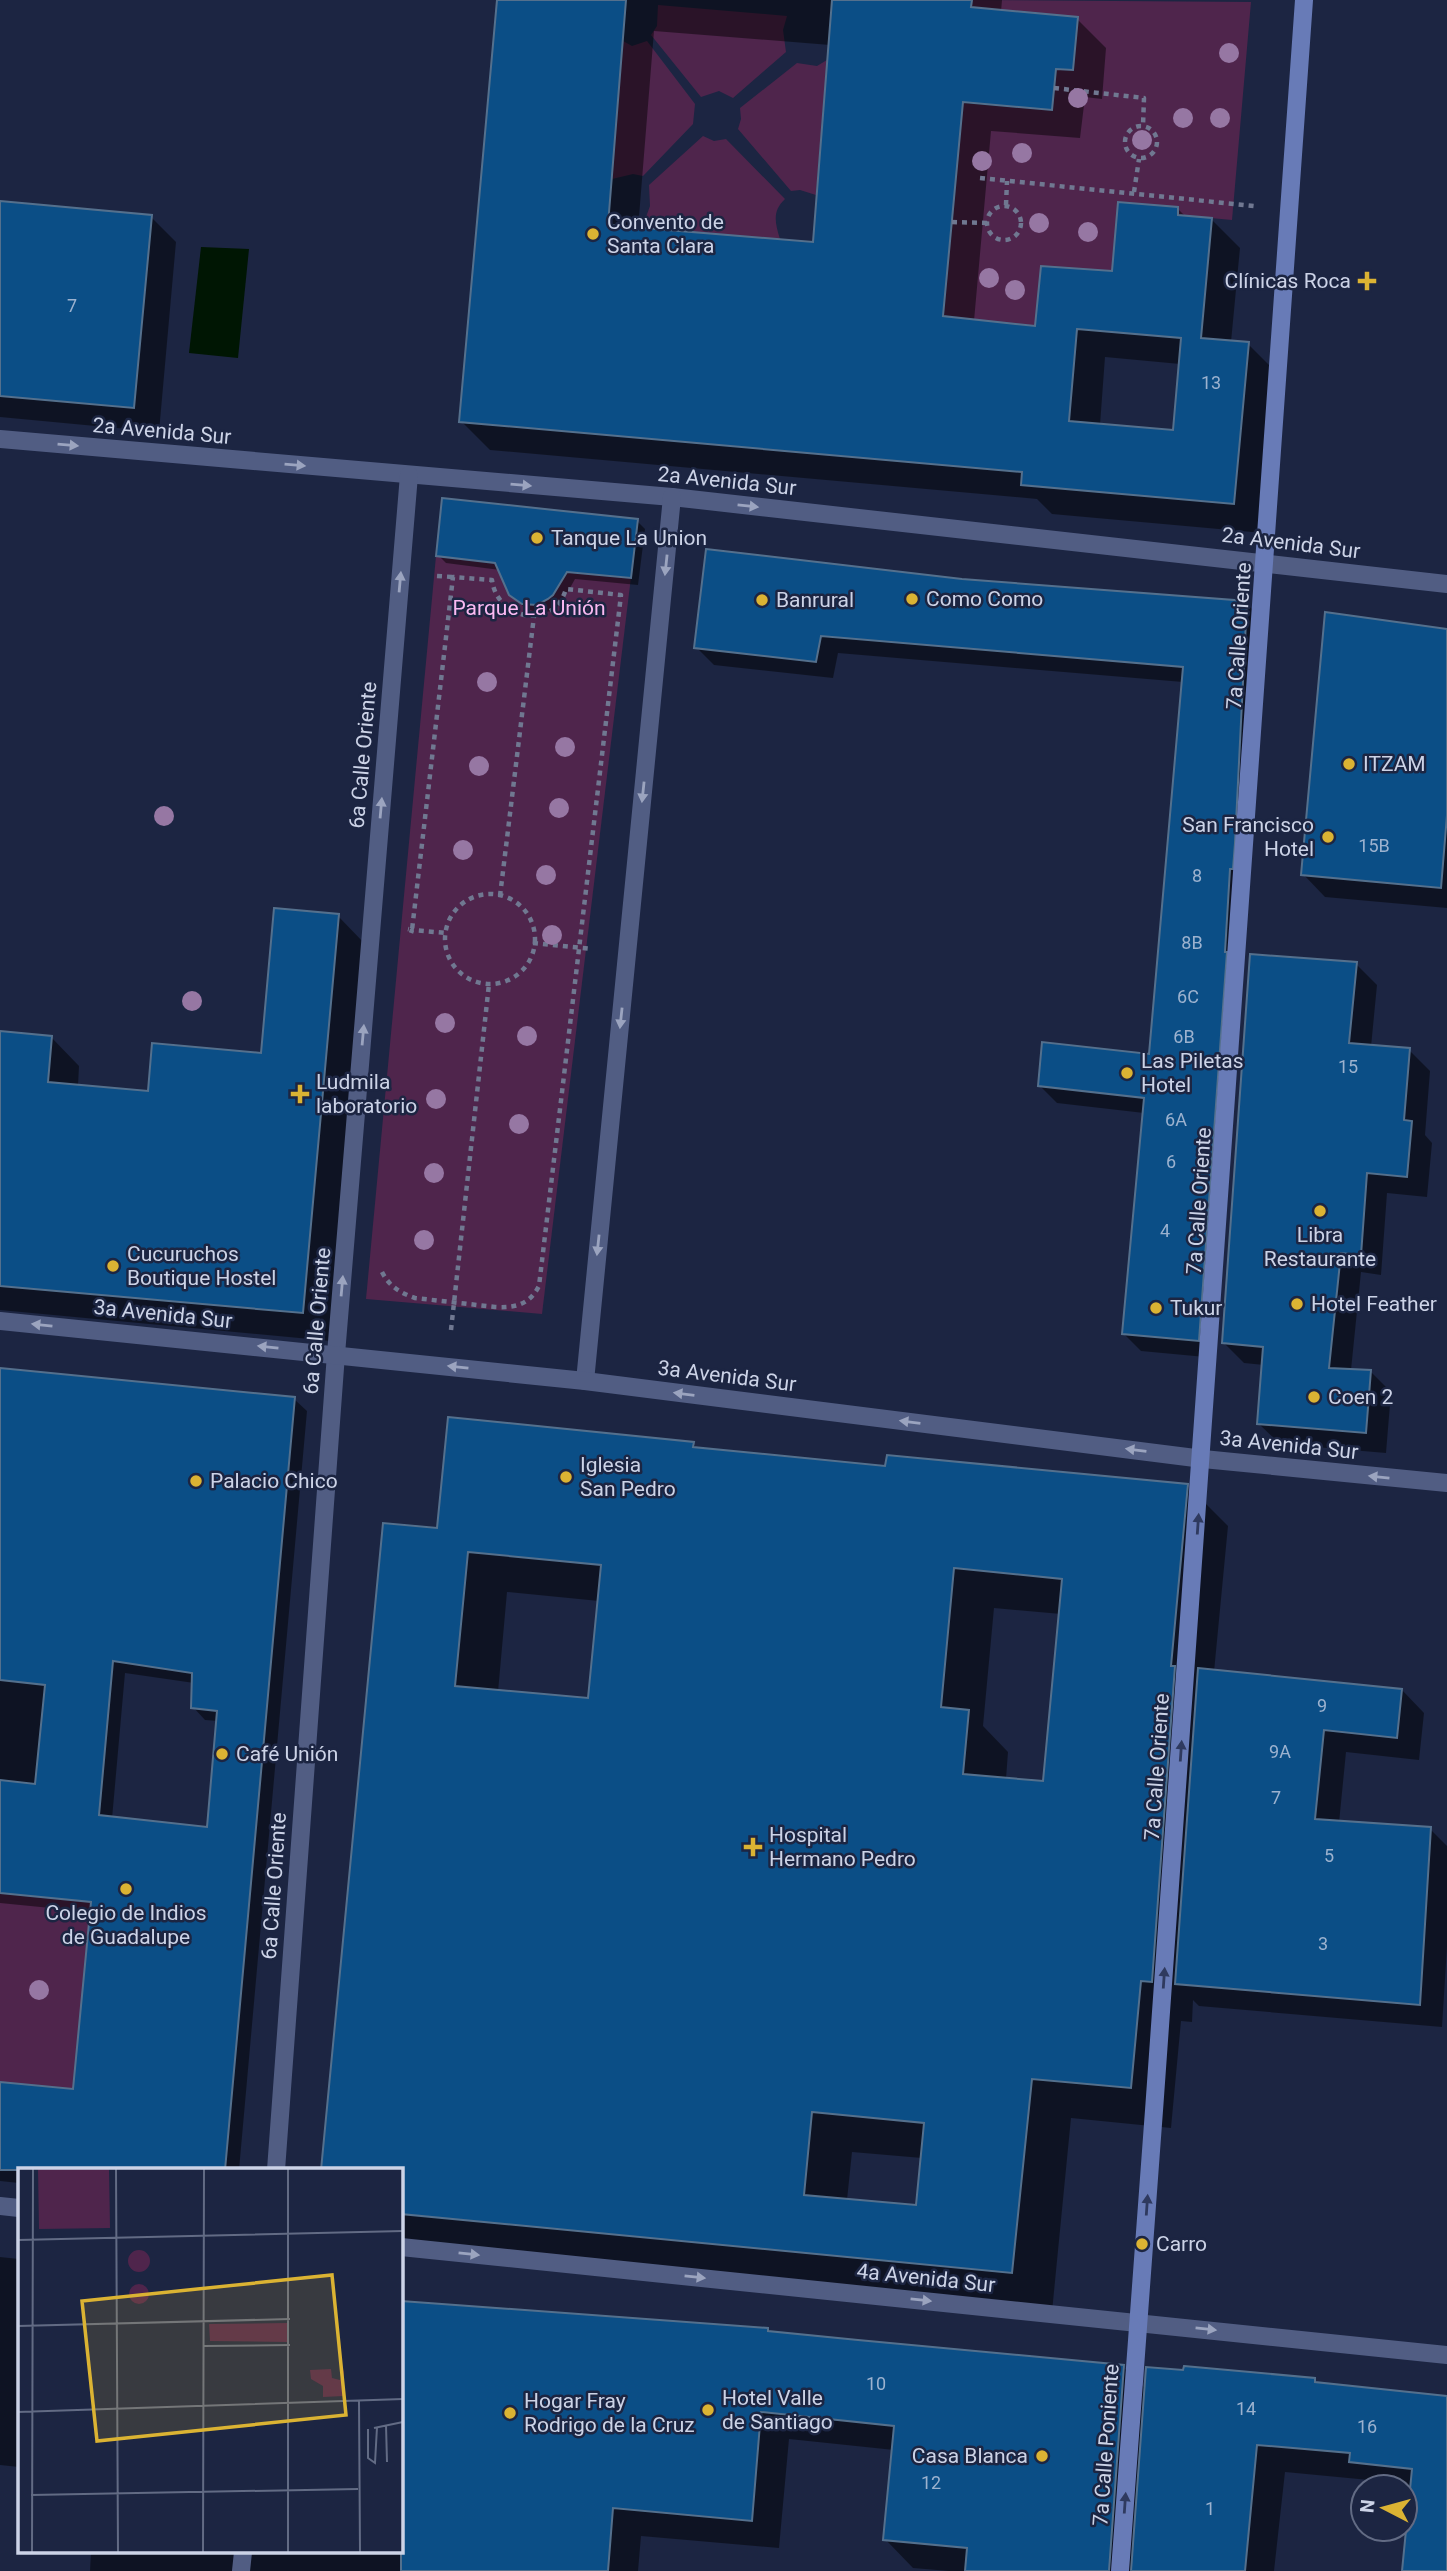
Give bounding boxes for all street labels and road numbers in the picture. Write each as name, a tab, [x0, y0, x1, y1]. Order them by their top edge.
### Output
street label: 2a Avenida Sur	[92, 413, 232, 449]
street label: 2a Avenida Sur	[657, 462, 797, 500]
street label: 2a Avenida Sur	[1220, 523, 1362, 563]
street label: 7a Calle Oriente	[1222, 562, 1256, 710]
street label: 6a Calle Oriente	[345, 680, 381, 830]
street label: 7a Calle Oriente	[1182, 1127, 1216, 1275]
street label: 6a Calle Oriente	[299, 1246, 335, 1396]
street label: 3a Avenida Sur	[93, 1295, 233, 1333]
street label: 3a Avenida Sur	[656, 1356, 798, 1396]
street label: 3a Avenida Sur	[1219, 1426, 1359, 1464]
street label: 7a Calle Oriente	[1140, 1693, 1174, 1841]
street label: 6a Calle Oriente	[257, 1812, 291, 1960]
street label: 4a Avenida Sur	[856, 2259, 996, 2297]
street label: 7a Calle Poniente	[1088, 2363, 1124, 2527]

